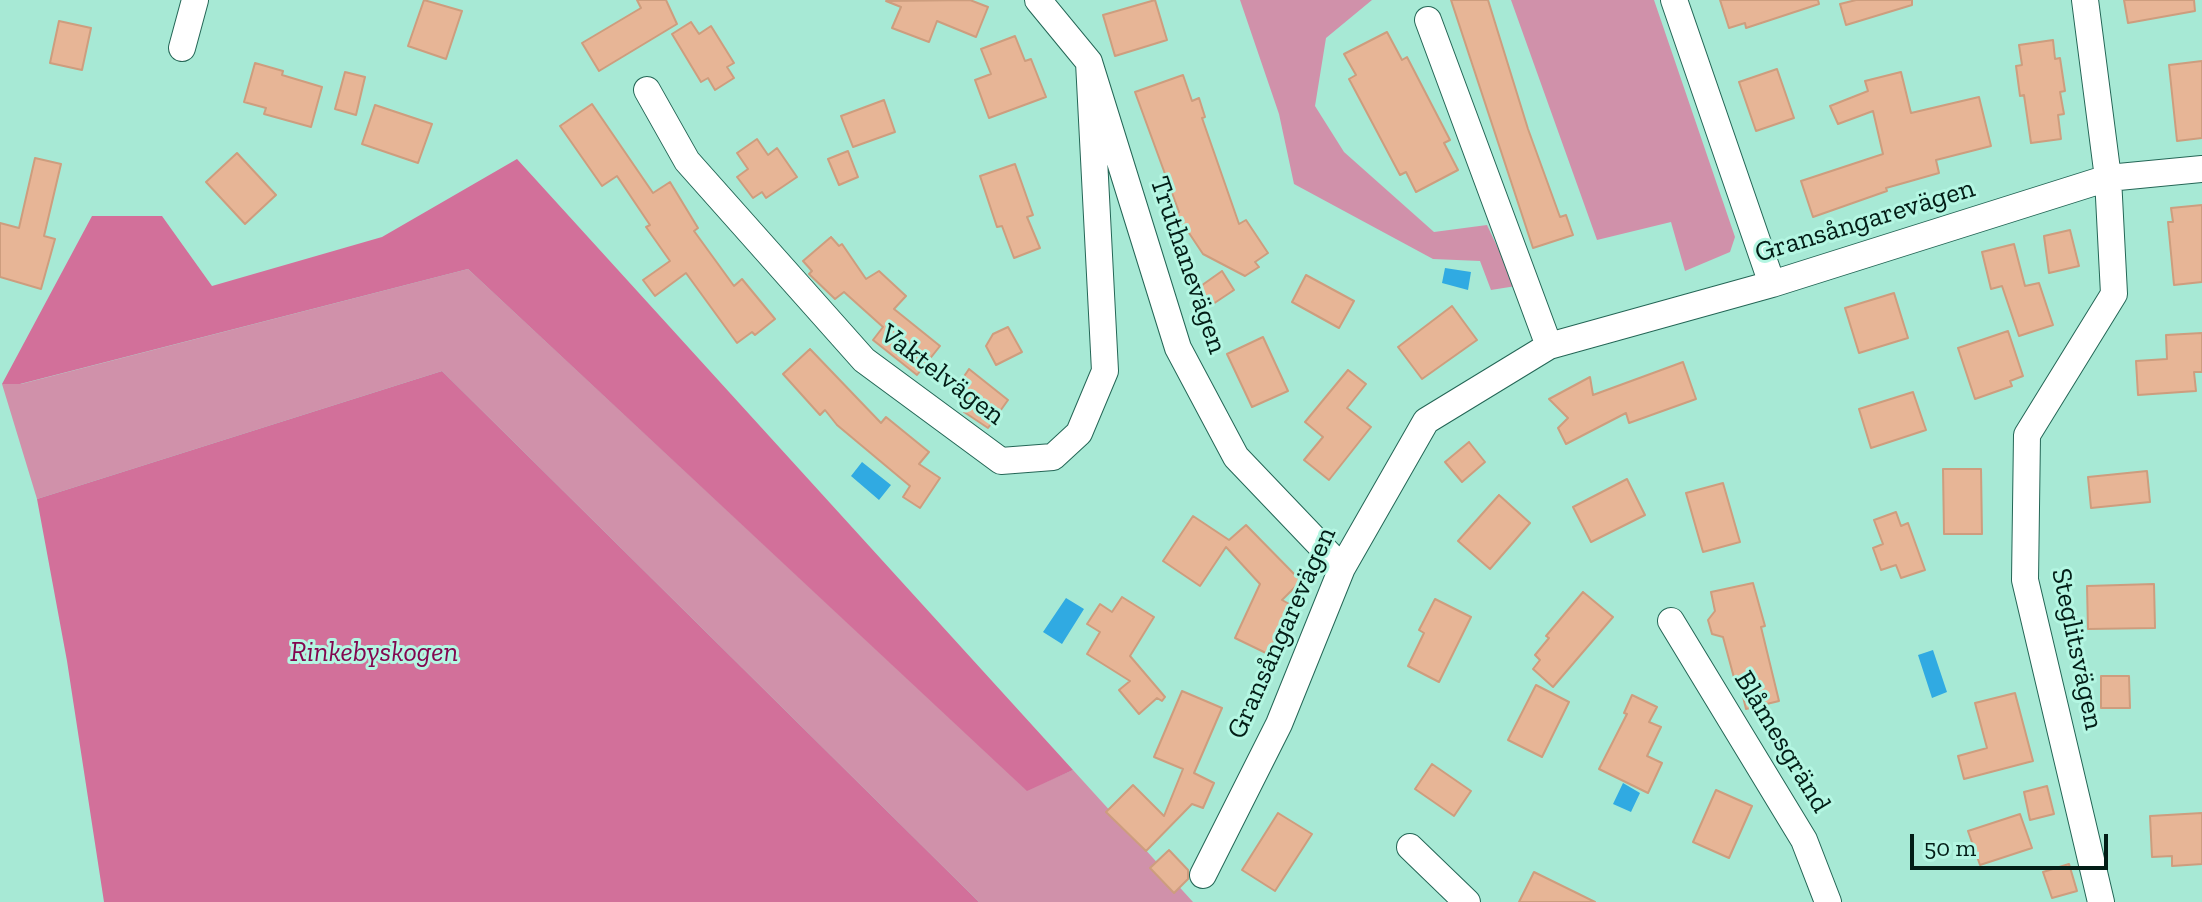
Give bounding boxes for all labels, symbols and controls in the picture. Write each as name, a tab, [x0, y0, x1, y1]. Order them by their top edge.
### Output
street label: Truthanevägen	[1142, 172, 1234, 358]
street label: Gransångarevägen	[1751, 172, 1979, 270]
street label: Vaktelvägen	[873, 317, 1011, 433]
street label: Gransångarevägen	[1220, 522, 1344, 744]
street label: Steglitsvägen	[2044, 565, 2110, 733]
park label: Rinkebyskogen	[290, 636, 458, 670]
street label: Blåmesgränd	[1727, 665, 1837, 819]
scale bar	[1914, 818, 2112, 868]
text: 50 m	[1924, 833, 1976, 862]

